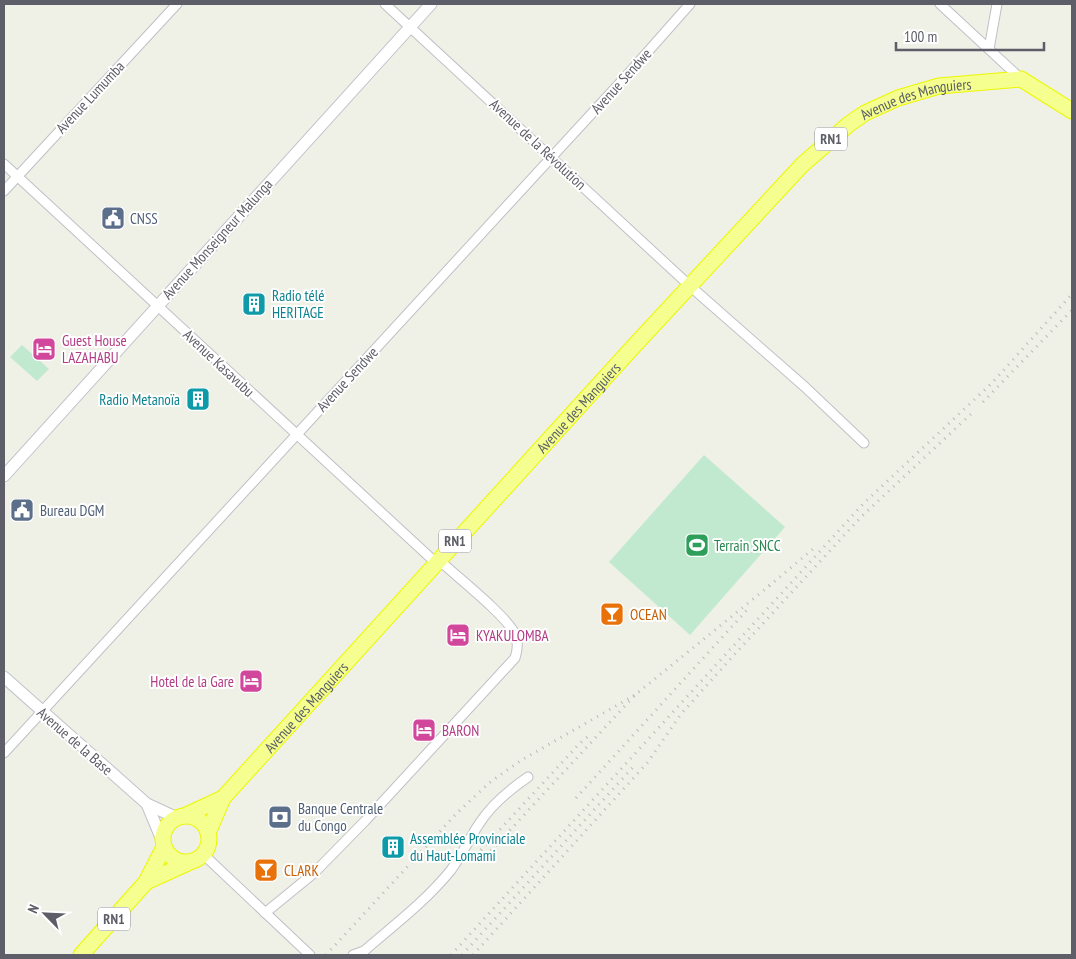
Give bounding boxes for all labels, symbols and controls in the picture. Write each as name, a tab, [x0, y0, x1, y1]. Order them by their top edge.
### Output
scale bar	[896, 20, 1044, 52]
text: 100 m	[904, 27, 937, 46]
street label: Avenue Sendwe	[587, 44, 655, 118]
street label: Avenue Lumumba	[52, 57, 128, 137]
street label: Avenue des Manguiers	[856, 74, 972, 123]
street label: Avenue de la Révolution	[486, 94, 590, 194]
road number: RN1	[815, 128, 847, 150]
street label: Avenue Monseigneur Malunga	[158, 175, 276, 303]
public building icon: CNSS	[100, 205, 126, 231]
place label: CNSS	[130, 209, 158, 228]
place label: Radio télé HERITAGE	[272, 286, 325, 322]
building icon: Radio télé HERITAGE	[241, 291, 267, 317]
street label: Avenue Kasavubu	[179, 325, 259, 401]
place label: Guest House LAZAHABU	[62, 331, 127, 367]
hotel icon: Guest House LAZAHABU	[31, 336, 57, 362]
street label: Avenue Sendwe	[312, 343, 382, 415]
street label: Avenue des Manguiers	[532, 358, 624, 457]
building icon: Radio Metanoïa	[185, 386, 211, 412]
place label: Radio Metanoïa	[99, 390, 180, 409]
public building icon: Bureau DGM	[9, 497, 35, 523]
place label: Bureau DGM	[40, 501, 104, 520]
road number: RN1	[439, 530, 471, 552]
sports icon: Terrain SNCC	[684, 532, 710, 558]
place label: Terrain SNCC	[714, 536, 781, 555]
bar icon: OCEAN	[599, 601, 625, 627]
place label: OCEAN	[630, 605, 667, 624]
hotel icon: KYAKULOMBA	[445, 622, 471, 648]
place label: KYAKULOMBA	[476, 626, 550, 645]
street label: Avenue des Manguiers	[260, 658, 352, 756]
hotel icon: Hotel de la Gare	[238, 668, 264, 694]
place label: Hotel de la Gare	[150, 672, 234, 691]
street label: Avenue de la Base	[33, 703, 117, 779]
hotel icon: BARON	[411, 717, 437, 743]
place label: BARON	[442, 721, 479, 740]
place label: Banque Centrale du Congo	[298, 799, 383, 835]
bank icon: Banque Centrale du Congo	[267, 804, 293, 830]
place label: Assemblée Provinciale du Haut-Lomami	[410, 829, 525, 865]
building icon: Assemblée Provinciale du Haut-Lomami	[380, 834, 406, 860]
bar icon: CLARK	[253, 857, 279, 883]
place label: CLARK	[284, 861, 319, 880]
north arrow	[20, 889, 70, 939]
text: N	[23, 902, 43, 916]
road number: RN1	[98, 908, 130, 931]

